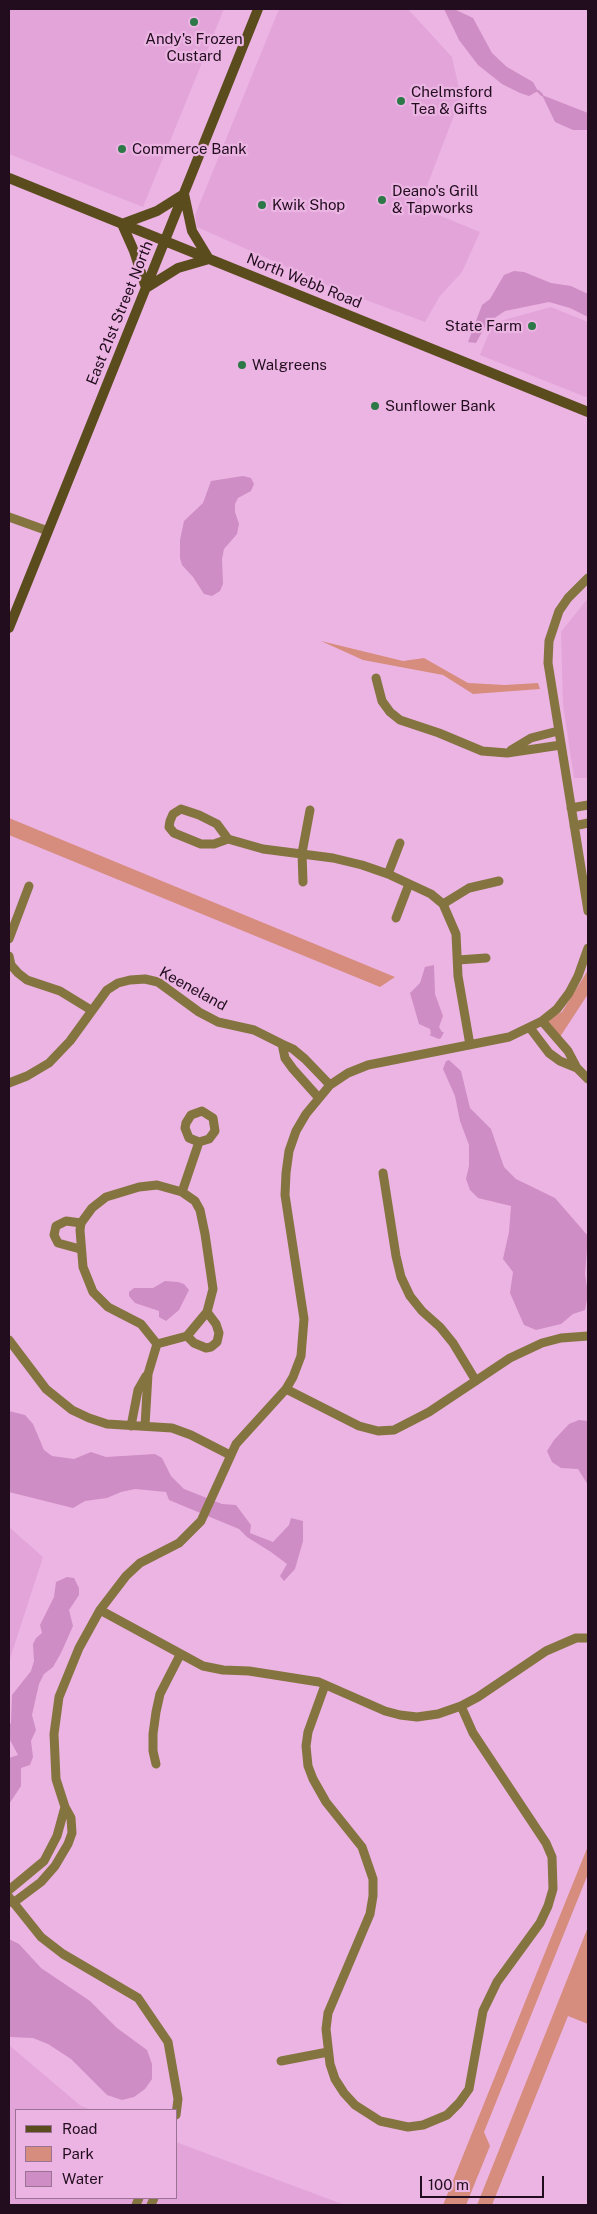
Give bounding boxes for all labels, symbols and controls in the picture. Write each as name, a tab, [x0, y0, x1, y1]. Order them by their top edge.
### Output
marker: Andy's Frozen Custard	[188, 16, 200, 28]
place label: Andy's Frozen Custard	[145, 30, 243, 65]
place label: Chelmsford Tea & Gifts	[411, 83, 492, 118]
marker: Chelmsford Tea & Gifts	[395, 95, 407, 107]
place label: Commerce Bank	[132, 140, 247, 158]
marker: Commerce Bank	[116, 143, 128, 155]
place label: Deano's Grill & Tapworks	[392, 182, 479, 217]
marker: Deano's Grill & Tapworks	[376, 194, 388, 206]
place label: Kwik Shop	[272, 196, 345, 214]
marker: Kwik Shop	[256, 199, 268, 211]
street label: East 21st Street North	[83, 238, 157, 388]
street label: North Webb Road	[244, 250, 364, 312]
place label: State Farm	[445, 317, 522, 335]
marker: State Farm	[526, 320, 538, 332]
place label: Walgreens	[252, 356, 327, 374]
marker: Walgreens	[236, 359, 248, 371]
place label: Sunflower Bank	[385, 397, 496, 415]
marker: Sunflower Bank	[369, 400, 381, 412]
street label: Keeneland	[156, 963, 230, 1015]
legend	[15, 2109, 178, 2199]
text: Road	[62, 2120, 98, 2137]
text: Park	[62, 2145, 94, 2162]
scale bar	[422, 2166, 546, 2198]
text: Water	[62, 2170, 104, 2187]
text: 100 m	[428, 2176, 469, 2193]

